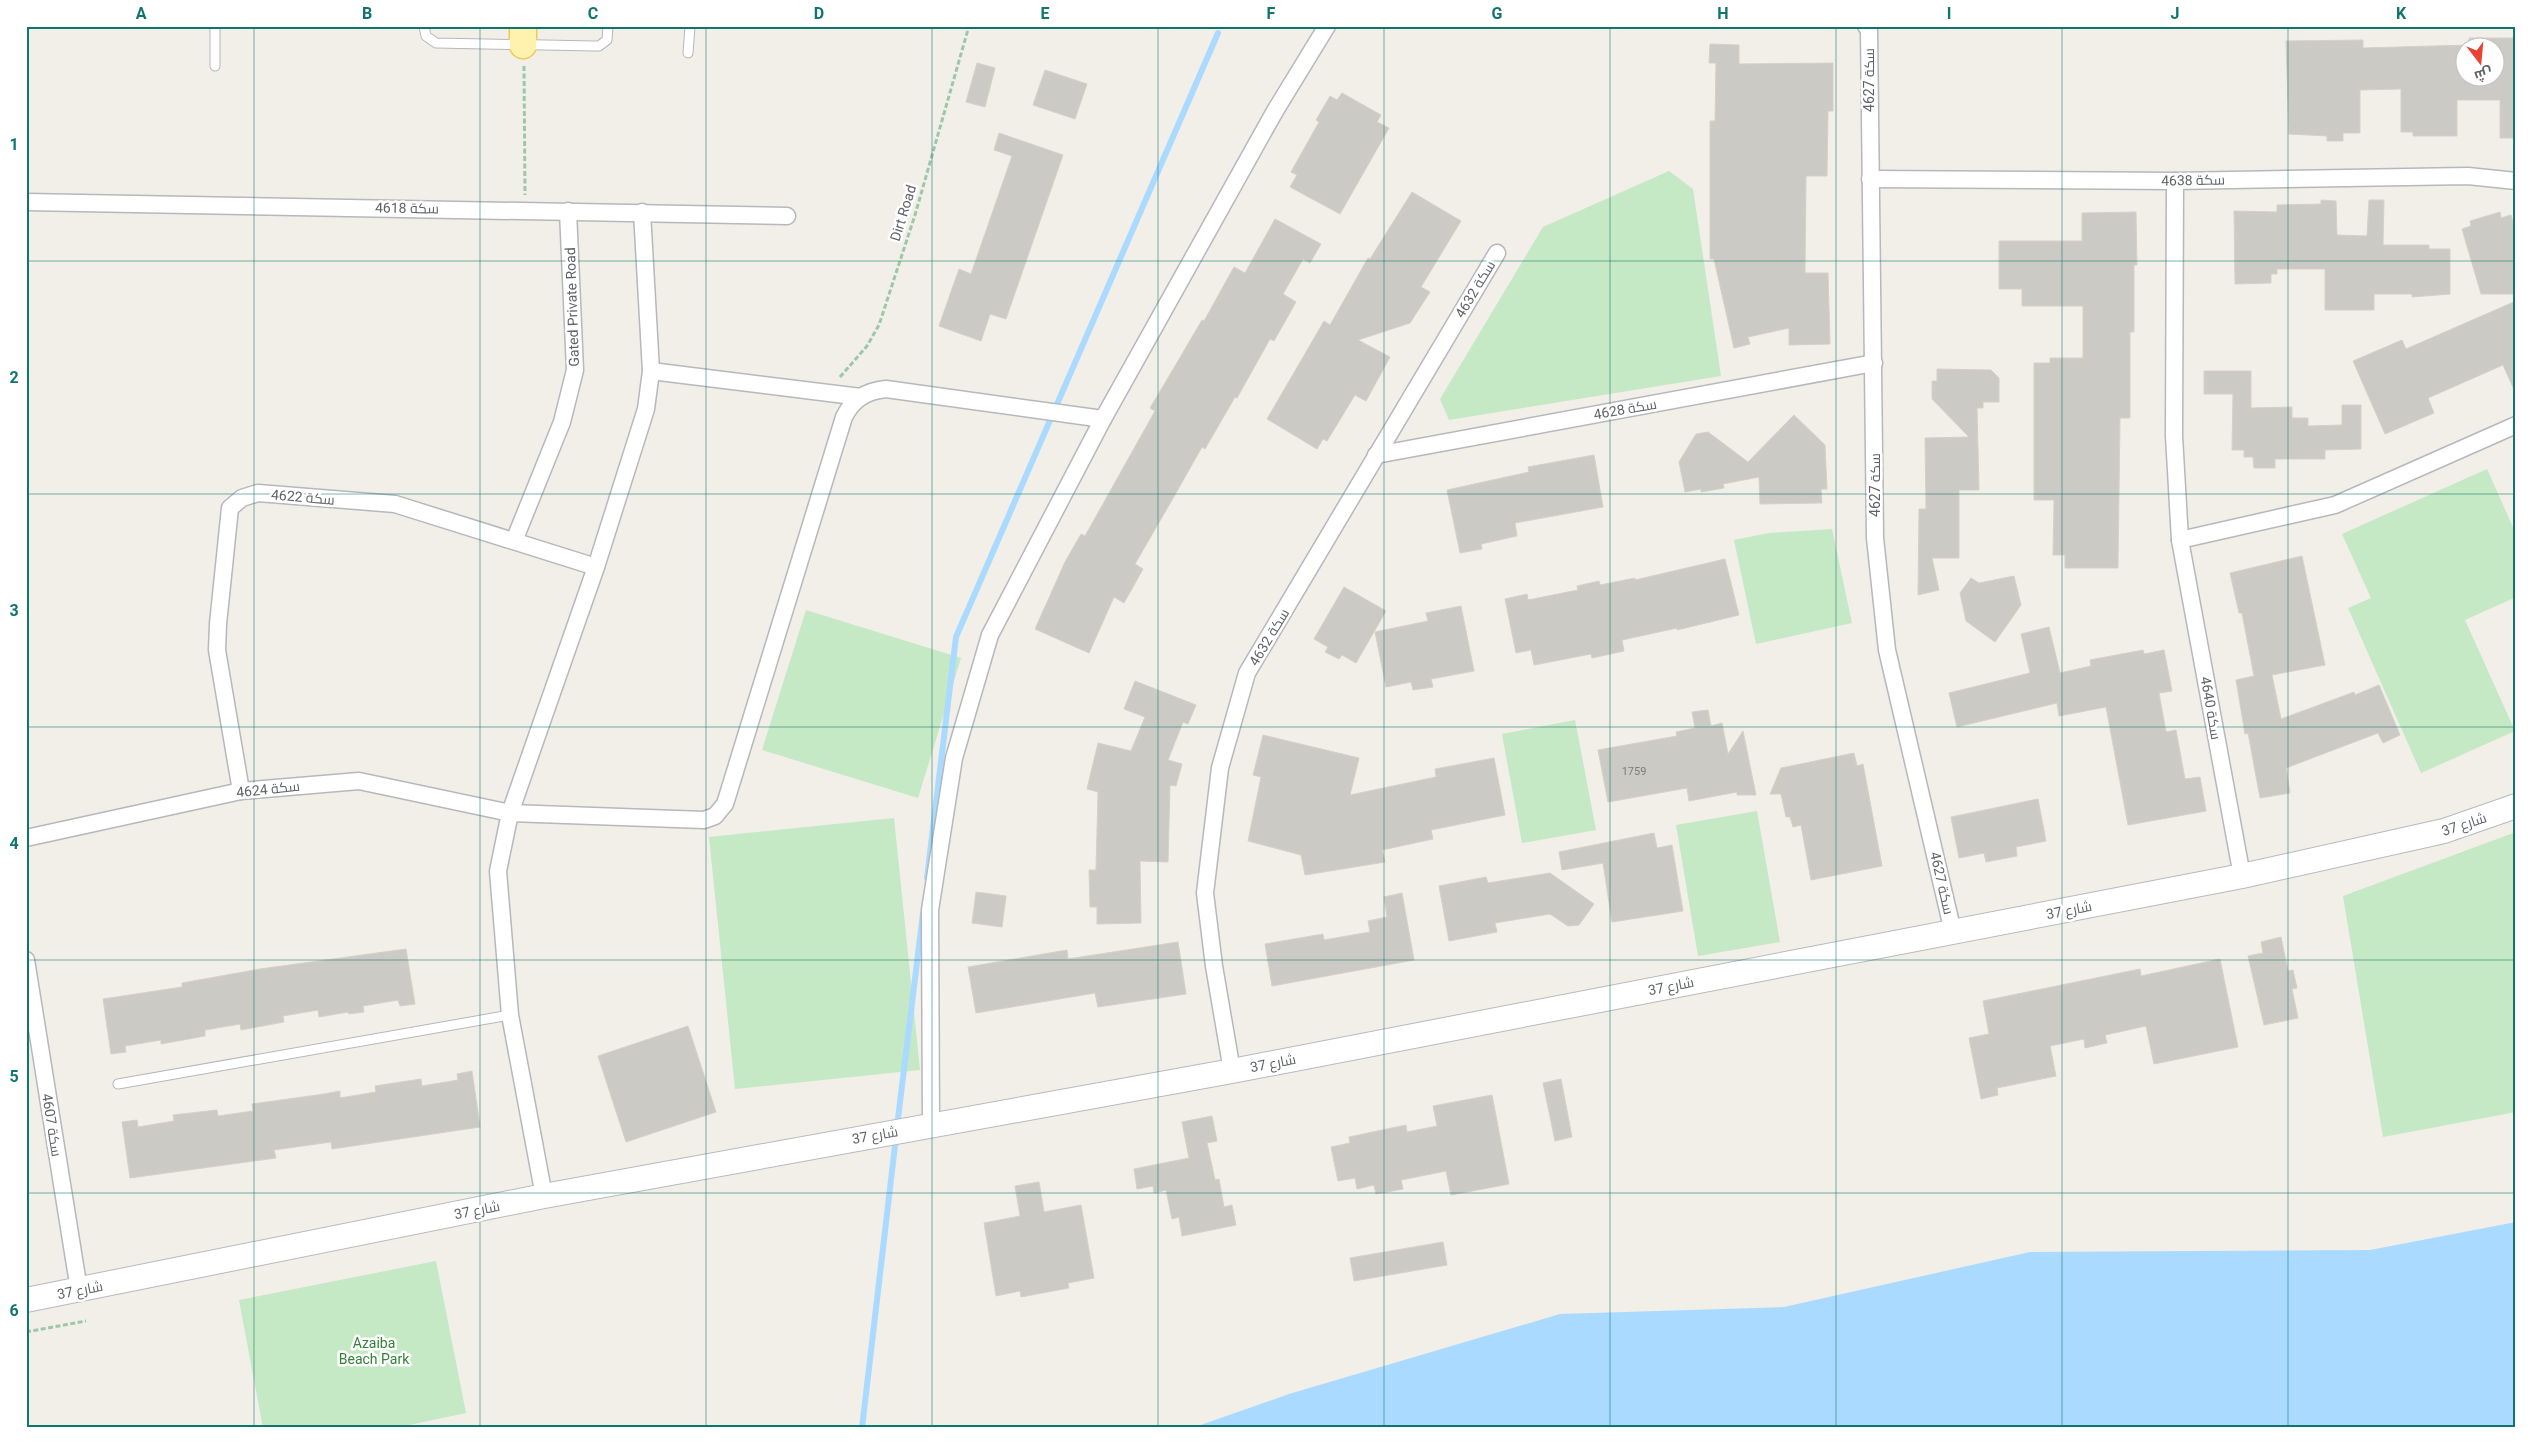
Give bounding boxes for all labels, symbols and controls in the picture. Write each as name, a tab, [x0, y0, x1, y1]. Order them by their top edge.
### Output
text: A	[136, 4, 147, 23]
text: B	[362, 4, 372, 23]
text: C	[588, 4, 598, 23]
text: D	[814, 4, 824, 23]
text: E	[1041, 4, 1050, 23]
text: F	[1267, 4, 1276, 23]
text: G	[1492, 4, 1503, 23]
text: H	[1717, 4, 1729, 23]
text: I	[1947, 4, 1951, 23]
text: J	[2171, 4, 2179, 23]
text: K	[2396, 4, 2407, 23]
north arrow	[2454, 38, 2504, 88]
street label: سكة 4627	[1861, 48, 1877, 112]
text: ش	[2472, 63, 2494, 85]
text: 1	[9, 135, 19, 154]
street label: سكة 4638	[2161, 171, 2225, 189]
street label: Dirt Road	[887, 183, 919, 243]
street label: سكة 4618	[375, 199, 439, 217]
street label: Gated Private Road	[562, 247, 582, 367]
street label: سكة 4632	[1452, 258, 1498, 320]
text: 2	[9, 368, 19, 387]
street label: سكة 4628	[1592, 396, 1658, 422]
street label: سكة 4627	[1867, 453, 1883, 517]
street label: سكة 4622	[271, 486, 335, 508]
text: 3	[9, 601, 19, 620]
street label: سكة 4632	[1246, 606, 1292, 668]
street label: سكة 4640	[2198, 675, 2224, 741]
house number: 1759	[1622, 765, 1646, 778]
street label: سكة 4624	[235, 778, 301, 800]
street label: شارع 37	[2439, 809, 2489, 840]
text: 4	[9, 834, 19, 853]
street label: سكة 4627	[1927, 850, 1957, 916]
street label: شارع 37	[2045, 898, 2093, 923]
street label: شارع 37	[1647, 974, 1695, 999]
street label: شارع 37	[1249, 1051, 1297, 1076]
text: 5	[9, 1067, 19, 1086]
street label: سكة 4607	[39, 1092, 65, 1158]
street label: شارع 37	[851, 1123, 899, 1148]
street label: شارع 37	[453, 1198, 501, 1223]
street label: شارع 37	[56, 1278, 104, 1303]
text: 6	[9, 1301, 19, 1320]
park label: Azaiba Beach Park	[339, 1335, 410, 1367]

